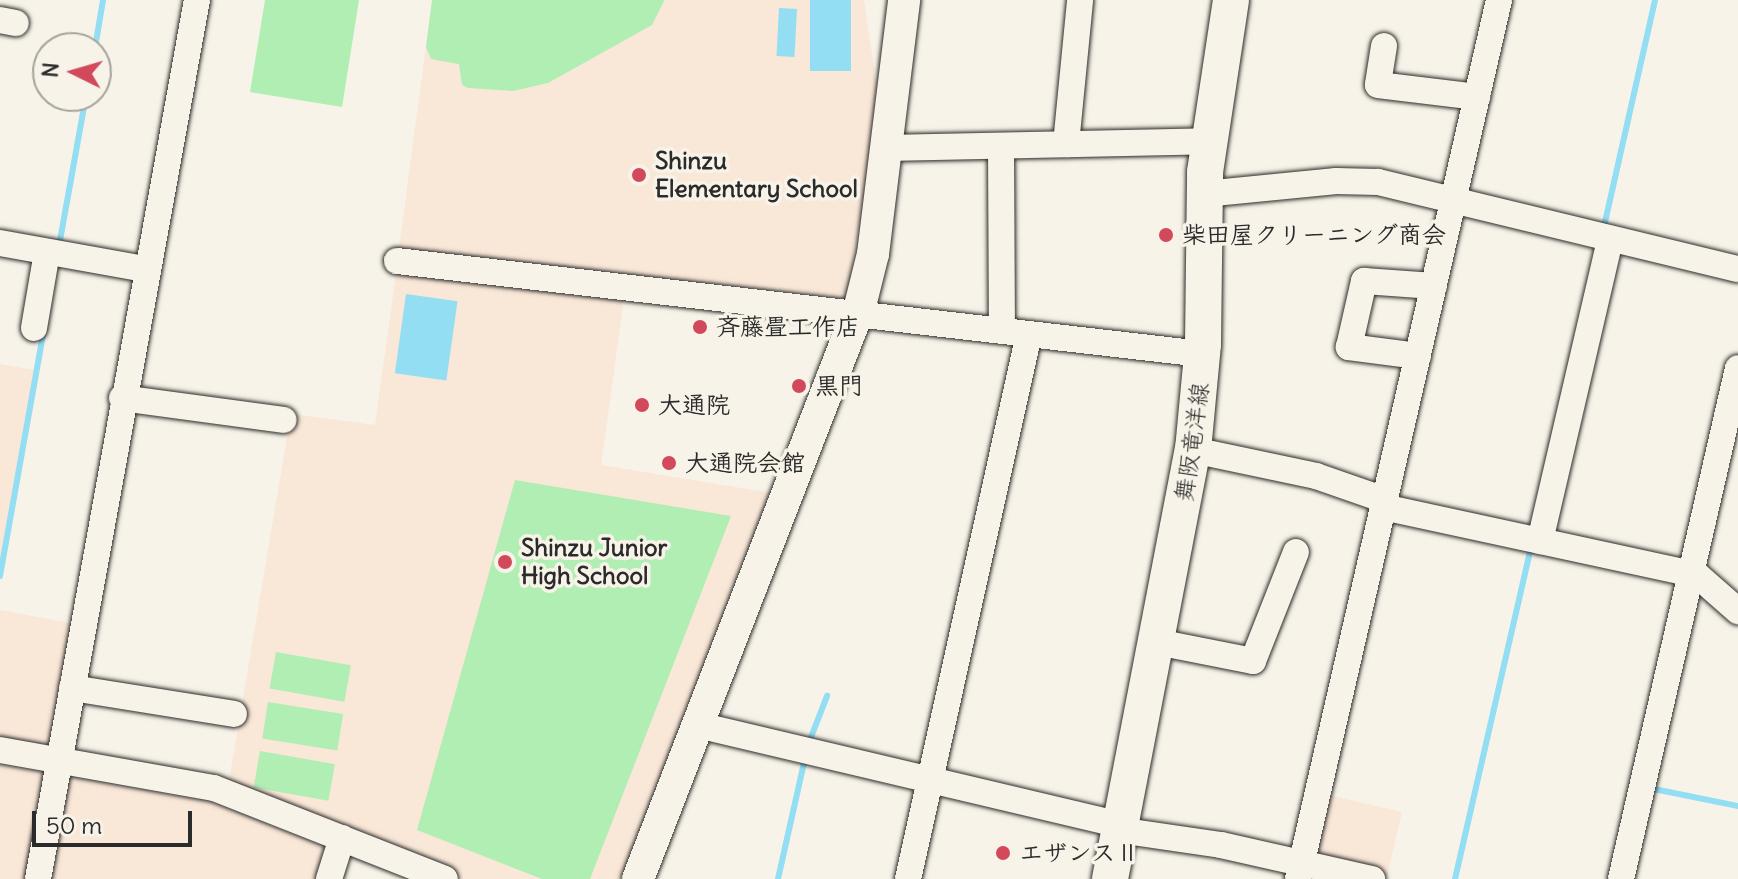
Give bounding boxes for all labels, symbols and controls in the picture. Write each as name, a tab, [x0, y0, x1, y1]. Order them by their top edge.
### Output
north arrow	[32, 32, 112, 112]
text: N	[35, 61, 65, 79]
place label: Shinzu Elementary School	[655, 147, 858, 203]
marker: Shinzu Elementary School	[630, 166, 648, 184]
place label: 柴田屋クリーニング商会	[1182, 221, 1446, 249]
marker: 柴田屋クリーニング商会	[1157, 226, 1175, 244]
place label: 斉藤畳工作店	[716, 313, 860, 341]
marker: 斉藤畳工作店	[691, 318, 709, 336]
place label: 黒門	[815, 372, 863, 400]
marker: 黒門	[790, 377, 808, 395]
street label: 舞阪竜洋線	[1169, 381, 1215, 503]
place label: 大通院	[658, 391, 730, 419]
marker: 大通院	[633, 396, 651, 414]
place label: 大通院会館	[685, 449, 805, 477]
marker: 大通院会館	[660, 454, 678, 472]
place label: Shinzu Junior High School	[521, 534, 667, 590]
marker: Shinzu Junior High School	[496, 553, 514, 571]
scale bar	[36, 795, 196, 845]
text: 50 m	[46, 810, 102, 840]
place label: エザンスⅡ	[1019, 839, 1139, 867]
marker: エザンスⅡ	[994, 844, 1012, 862]

